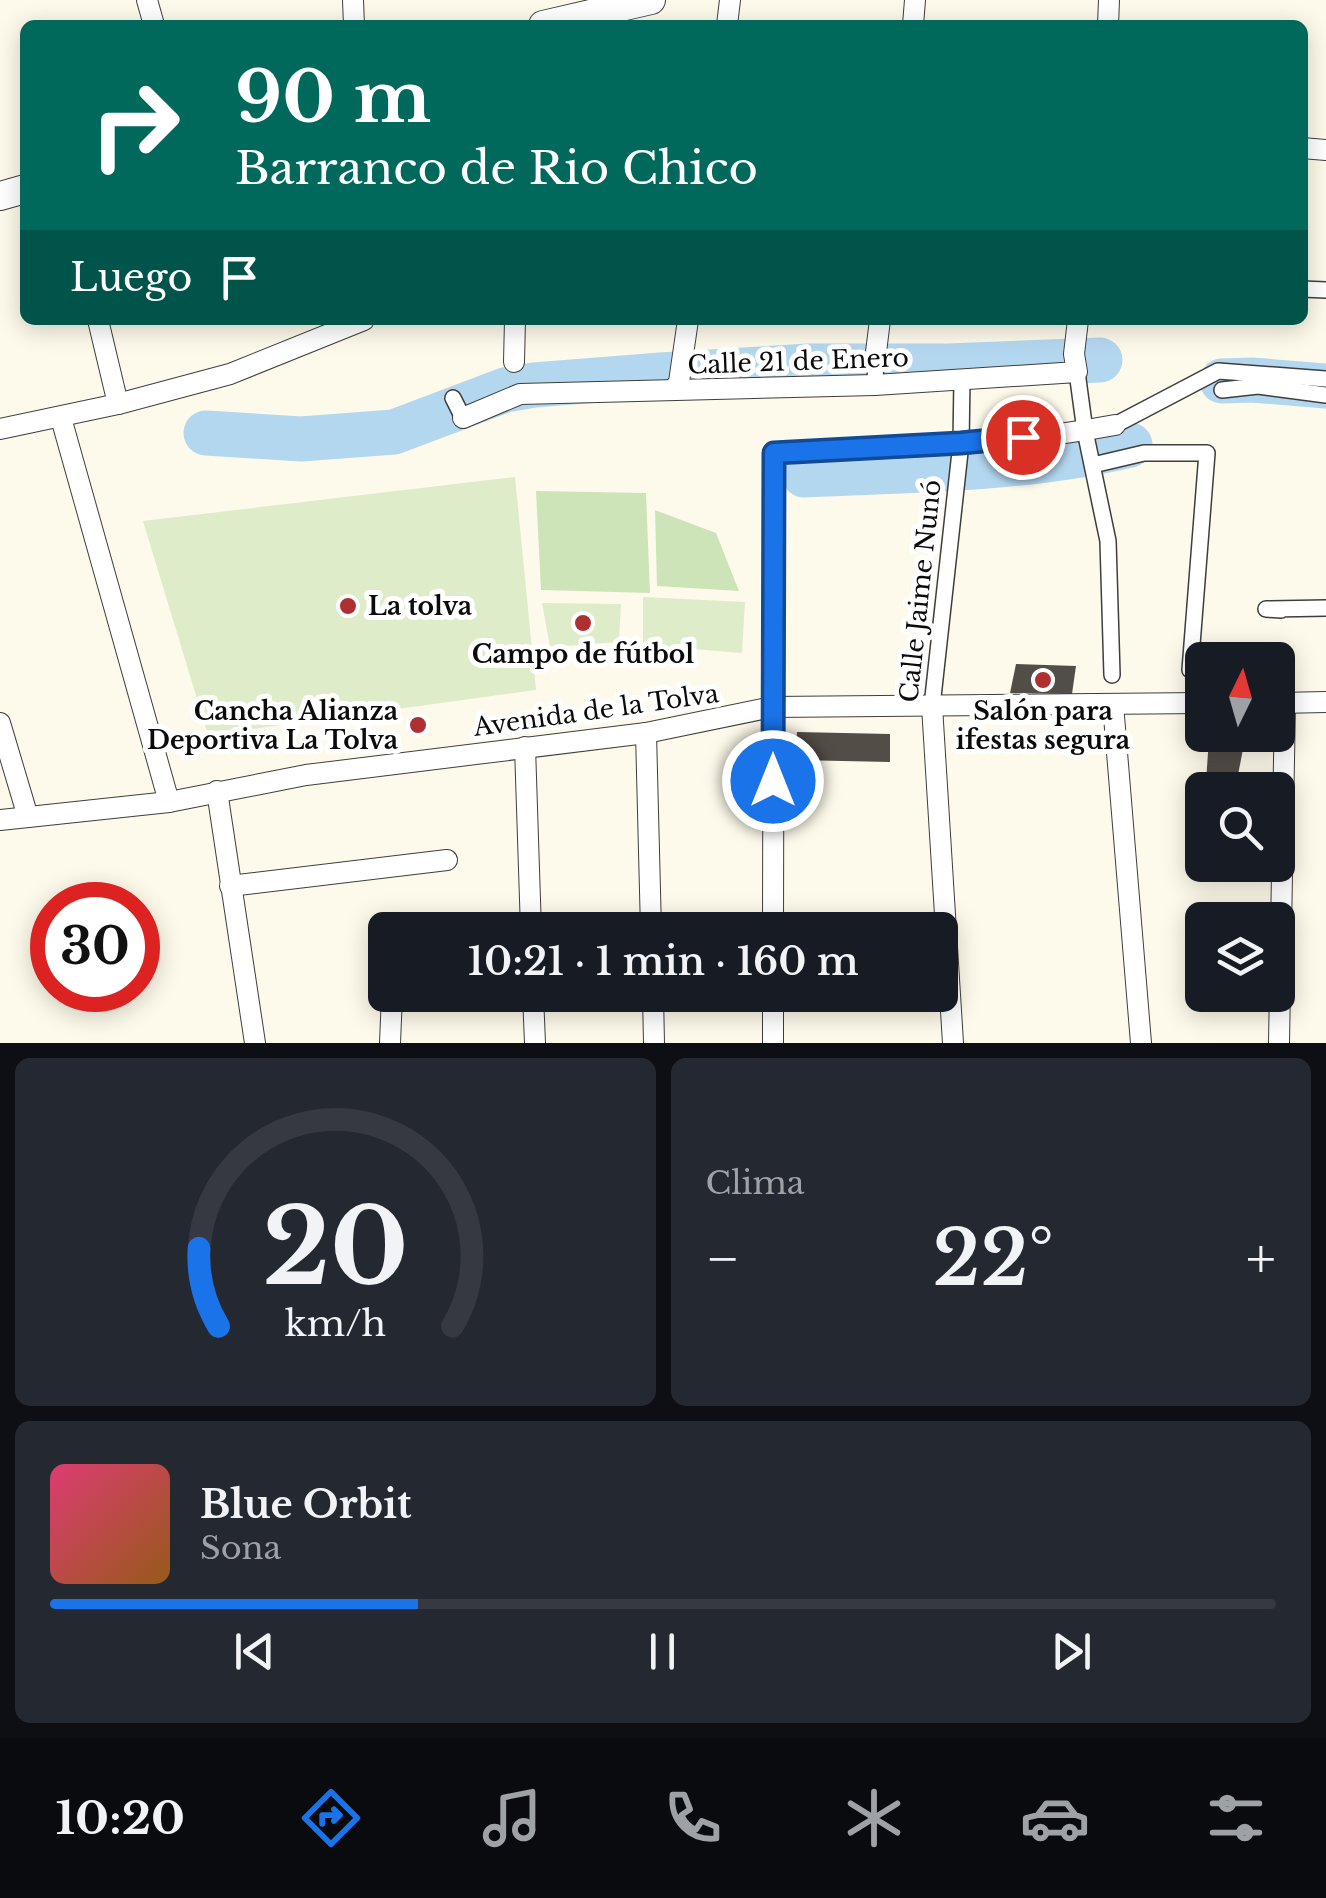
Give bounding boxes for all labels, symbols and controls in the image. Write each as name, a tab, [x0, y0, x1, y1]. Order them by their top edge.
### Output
text: 90 m	[235, 54, 431, 141]
icon: right	[70, 60, 200, 190]
text: Barranco de Rio Chico	[235, 140, 758, 196]
icon: arrive	[212, 250, 267, 305]
text: Luego	[70, 254, 192, 301]
street label: Calle 21 de Enero	[687, 342, 909, 381]
pin	[981, 395, 1066, 480]
icon: arrive	[996, 410, 1051, 465]
street label: Calle Jaime Nunó	[893, 478, 948, 704]
place label: La tolva	[368, 591, 473, 622]
marker: La tolva	[337, 595, 359, 617]
marker: Campo de fútbol	[572, 612, 594, 634]
place label: Campo de fútbol	[472, 639, 694, 670]
north arrow	[1185, 642, 1295, 752]
map controls	[1185, 642, 1295, 1012]
marker: Salón para ifestas segura	[1032, 669, 1054, 691]
street label: Avenida de la Tolva	[471, 678, 721, 743]
place label: Cancha Alianza Deportiva La Tolva	[147, 696, 399, 756]
place label: Salón para ifestas segura	[956, 696, 1131, 756]
marker: Cancha Alianza Deportiva La Tolva	[407, 714, 429, 736]
position arrow	[721, 729, 825, 833]
button: search	[1185, 772, 1295, 882]
speed limit sign: 30	[30, 882, 160, 1012]
button: layers	[1185, 902, 1295, 1012]
text: 10:21 · 1 min · 160 m	[467, 938, 859, 985]
text: Clima	[706, 1163, 805, 1203]
text: 20	[262, 1183, 408, 1312]
text: 22°	[932, 1212, 1054, 1305]
text: −	[706, 1225, 740, 1293]
text: +	[1246, 1225, 1276, 1293]
text: km/h	[285, 1301, 386, 1346]
text: Blue Orbit	[200, 1481, 411, 1528]
text: Sona	[200, 1528, 281, 1568]
icon: previous	[227, 1624, 282, 1679]
icon: pause	[635, 1624, 690, 1679]
icon: next	[1044, 1624, 1099, 1679]
icon: directions	[296, 1783, 366, 1853]
icon: music	[477, 1783, 547, 1853]
icon: phone	[658, 1783, 728, 1853]
icon: climate	[839, 1783, 909, 1853]
icon: car	[1020, 1783, 1090, 1853]
icon: filters	[1201, 1783, 1271, 1853]
text: 10:20	[55, 1790, 185, 1846]

